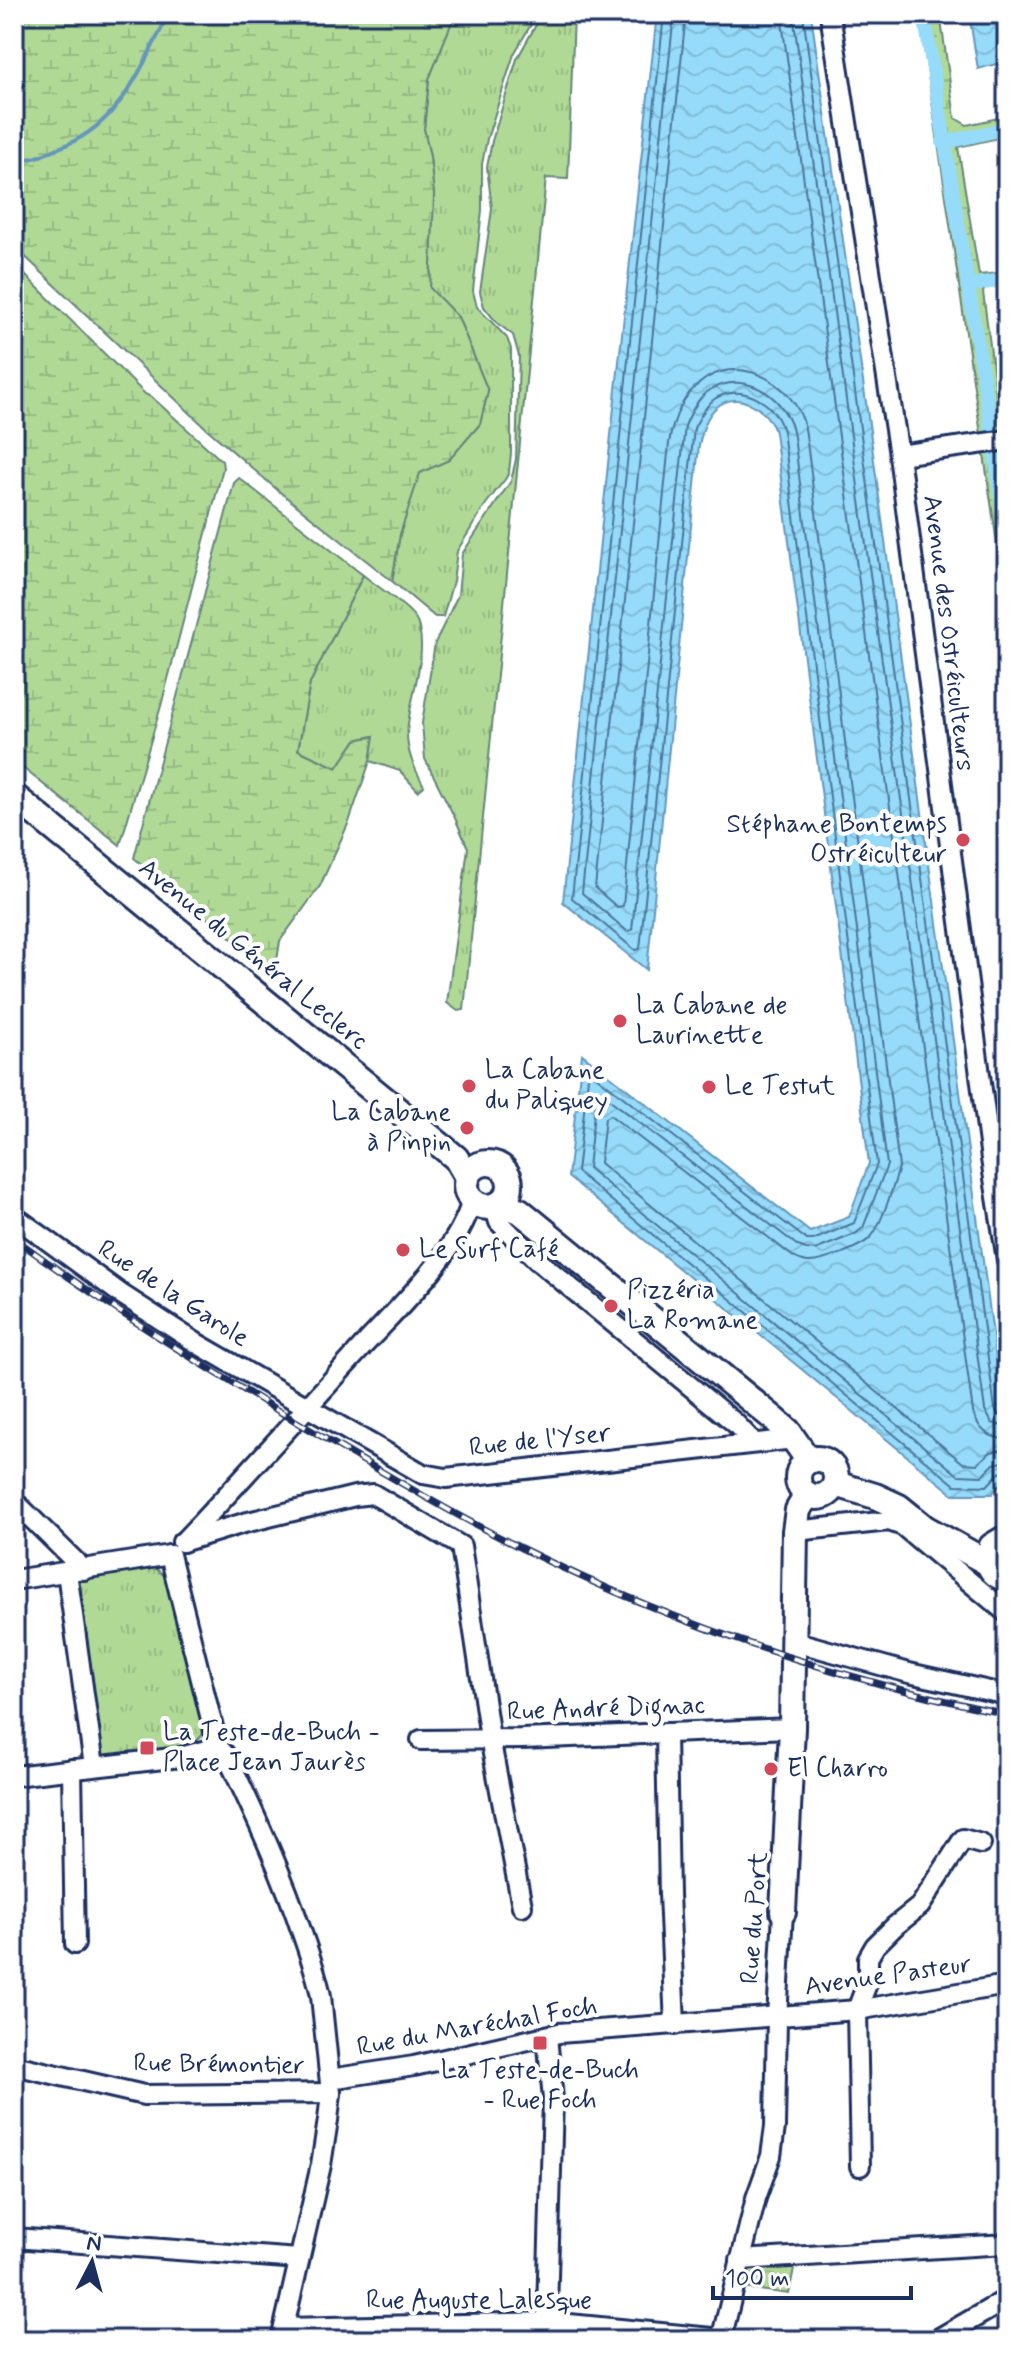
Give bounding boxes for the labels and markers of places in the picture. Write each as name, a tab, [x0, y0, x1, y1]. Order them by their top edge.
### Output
place label: Stéphane Bontemps Ostréiculteur	[726, 808, 947, 872]
marker: Stéphane Bontemps Ostréiculteur	[954, 831, 972, 849]
place label: La Cabane de Laurinette	[636, 989, 787, 1053]
marker: La Cabane de Laurinette	[611, 1012, 629, 1030]
place label: La Cabane du Paliquey	[485, 1054, 608, 1118]
place label: Le Testut	[725, 1070, 835, 1104]
marker: La Cabane du Paliquey	[460, 1077, 478, 1095]
marker: Le Testut	[700, 1078, 718, 1096]
place label: La Cabane à Pinpin	[331, 1096, 451, 1160]
marker: La Cabane à Pinpin	[458, 1119, 476, 1137]
place label: Le Surf Café	[419, 1233, 558, 1267]
marker: Le Surf Café	[394, 1241, 412, 1259]
place label: Pizzéria La Romane	[627, 1274, 758, 1338]
marker: Pizzéria La Romane	[602, 1297, 620, 1315]
place label: La Teste-de-Buch - Place Jean Jaurès	[163, 1716, 380, 1780]
marker: La Teste-de-Buch - Place Jean Jaurès	[138, 1739, 156, 1757]
place label: El Charro	[787, 1752, 888, 1786]
marker: El Charro	[762, 1760, 780, 1778]
marker: La Teste-de-Buch - Rue Foch	[531, 2034, 549, 2052]
place label: La Teste-de-Buch - Rue Foch	[441, 2054, 639, 2118]

